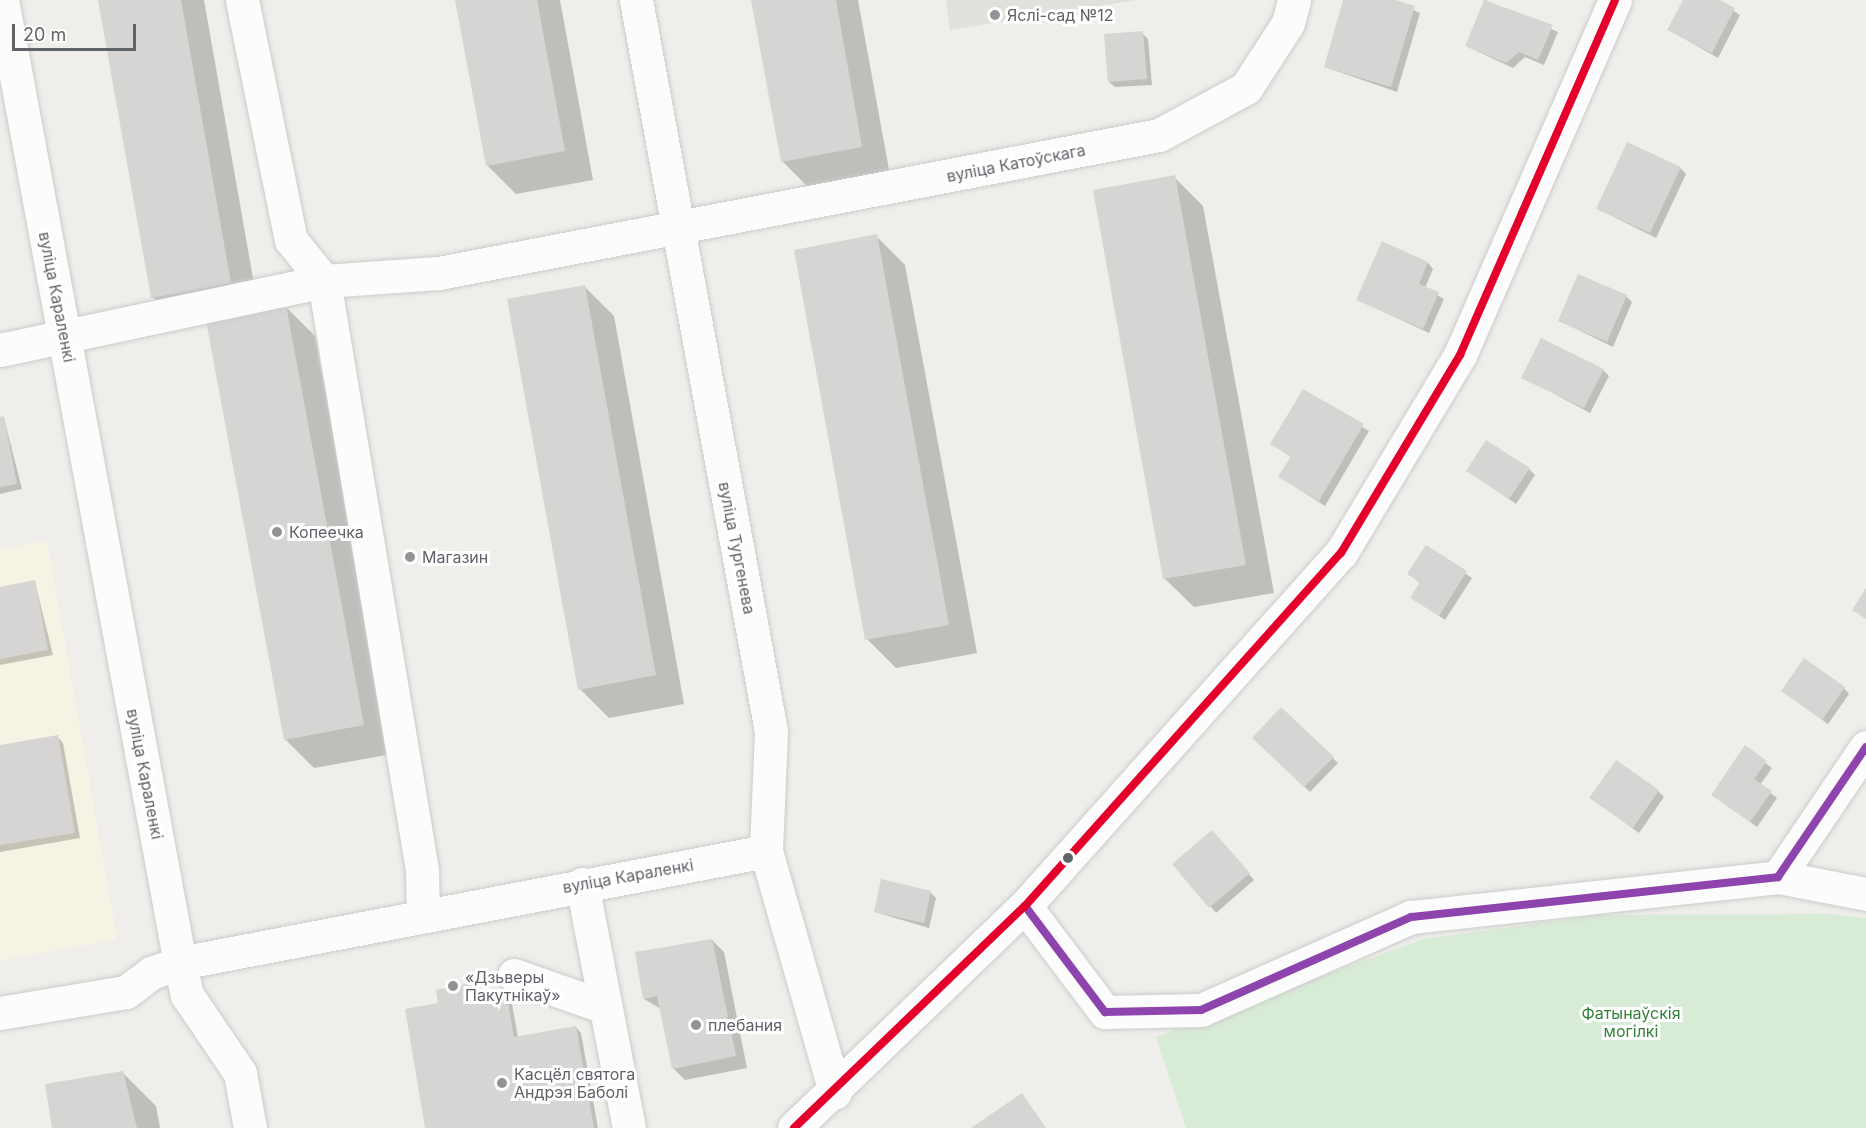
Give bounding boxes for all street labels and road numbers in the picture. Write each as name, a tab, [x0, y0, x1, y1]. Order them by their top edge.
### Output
street label: вуліца Катоўскага	[945, 140, 1087, 186]
street label: вуліца Караленкі	[35, 230, 79, 364]
street label: вуліца Тургенева	[715, 480, 759, 616]
street label: вуліца Караленкі	[123, 707, 167, 841]
street label: вуліца Караленкі	[561, 855, 695, 897]

